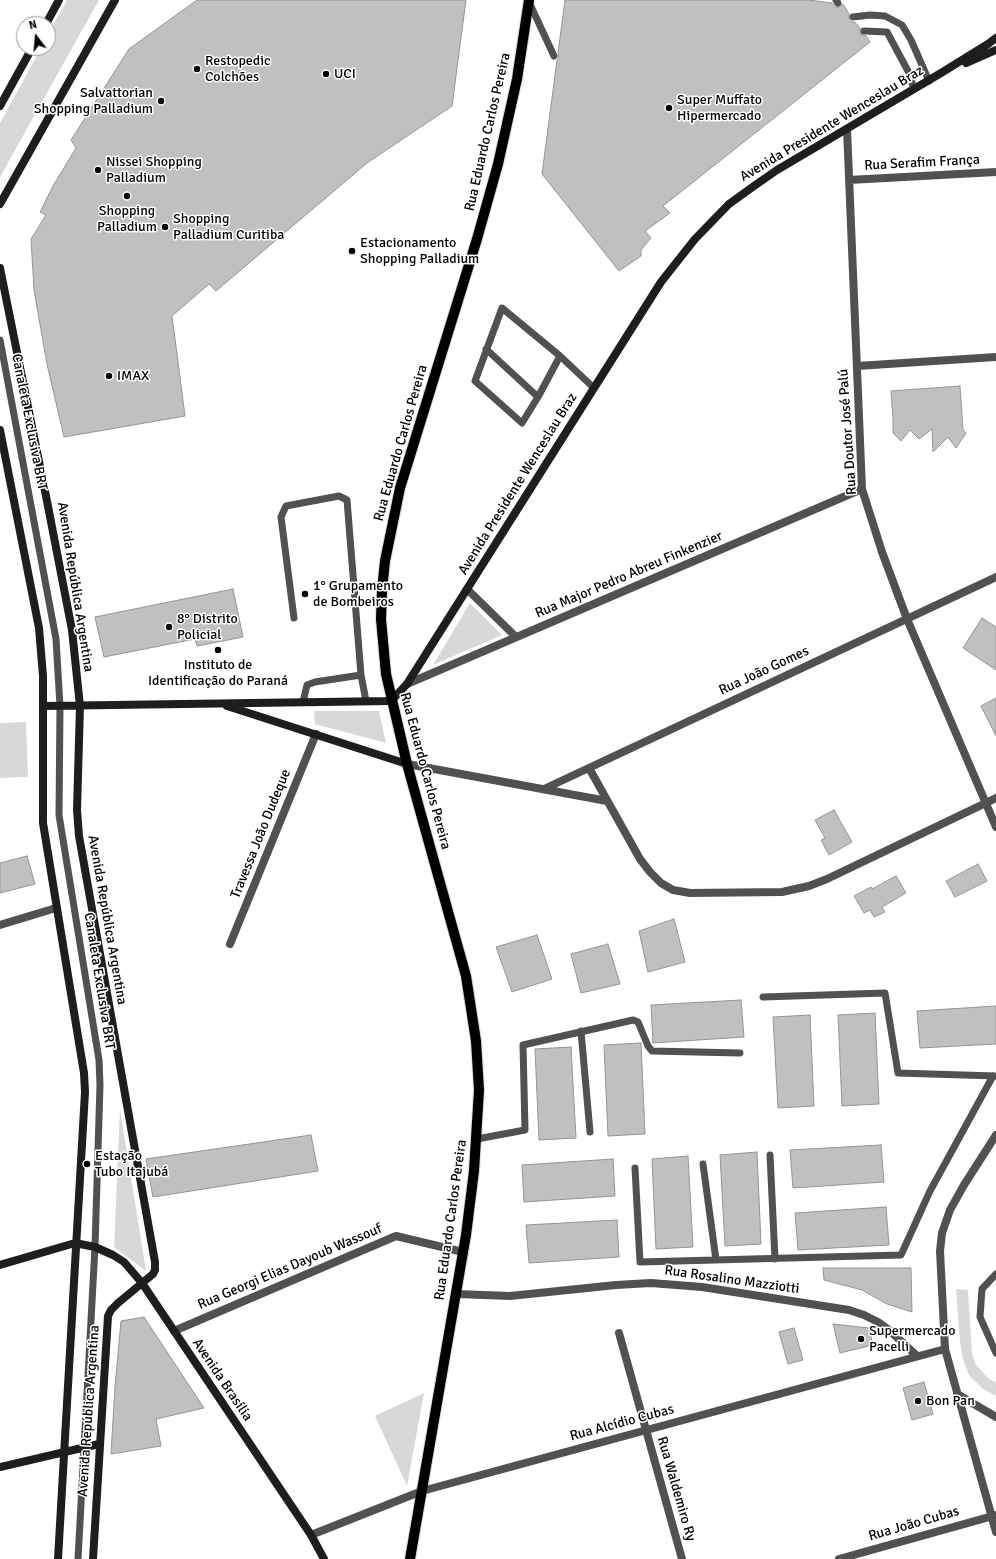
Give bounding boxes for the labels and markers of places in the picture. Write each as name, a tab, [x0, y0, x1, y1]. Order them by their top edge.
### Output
place label: Restopedic Colchões	[205, 53, 271, 86]
marker: Restopedic Colchões	[192, 64, 202, 74]
place label: UCI	[334, 66, 356, 82]
marker: UCI	[321, 69, 331, 79]
place label: Salvattorian Shopping Palladium	[34, 85, 153, 118]
place label: Super Muffato Hipermercado	[677, 92, 762, 124]
marker: Salvattorian Shopping Palladium	[156, 96, 166, 106]
marker: Super Muffato Hipermercado	[664, 103, 674, 113]
place label: Nissei Shopping Palladium	[106, 154, 202, 186]
marker: Nissei Shopping Palladium	[93, 165, 103, 175]
marker: Shopping Palladium	[122, 191, 132, 201]
place label: Shopping Palladium	[97, 203, 157, 236]
place label: Shopping Palladium Curitiba	[173, 211, 284, 244]
marker: Shopping Palladium Curitiba	[160, 222, 170, 232]
place label: Estacionamento Shopping Palladium	[360, 235, 479, 268]
marker: Estacionamento Shopping Palladium	[347, 246, 357, 256]
place label: IMAX	[117, 368, 149, 384]
marker: IMAX	[104, 371, 114, 381]
place label: 1° Grupamento de Bombeiros	[313, 578, 403, 610]
marker: 1° Grupamento de Bombeiros	[300, 589, 310, 599]
place label: 8° Distrito Policial	[177, 611, 238, 644]
marker: 8° Distrito Policial	[164, 622, 174, 632]
marker: Instituto de Identificação do Paraná	[213, 645, 223, 655]
place label: Instituto de Identificação do Paraná	[148, 657, 288, 690]
place label: Estação Tubo Itajubá	[95, 1148, 168, 1180]
marker: Estação Tubo Itajubá	[82, 1159, 92, 1169]
place label: Supermercado Pacelli	[869, 1323, 955, 1356]
marker: Supermercado Pacelli	[856, 1334, 866, 1344]
place label: Bon Pan	[926, 1393, 975, 1409]
marker: Bon Pan	[913, 1396, 923, 1406]

